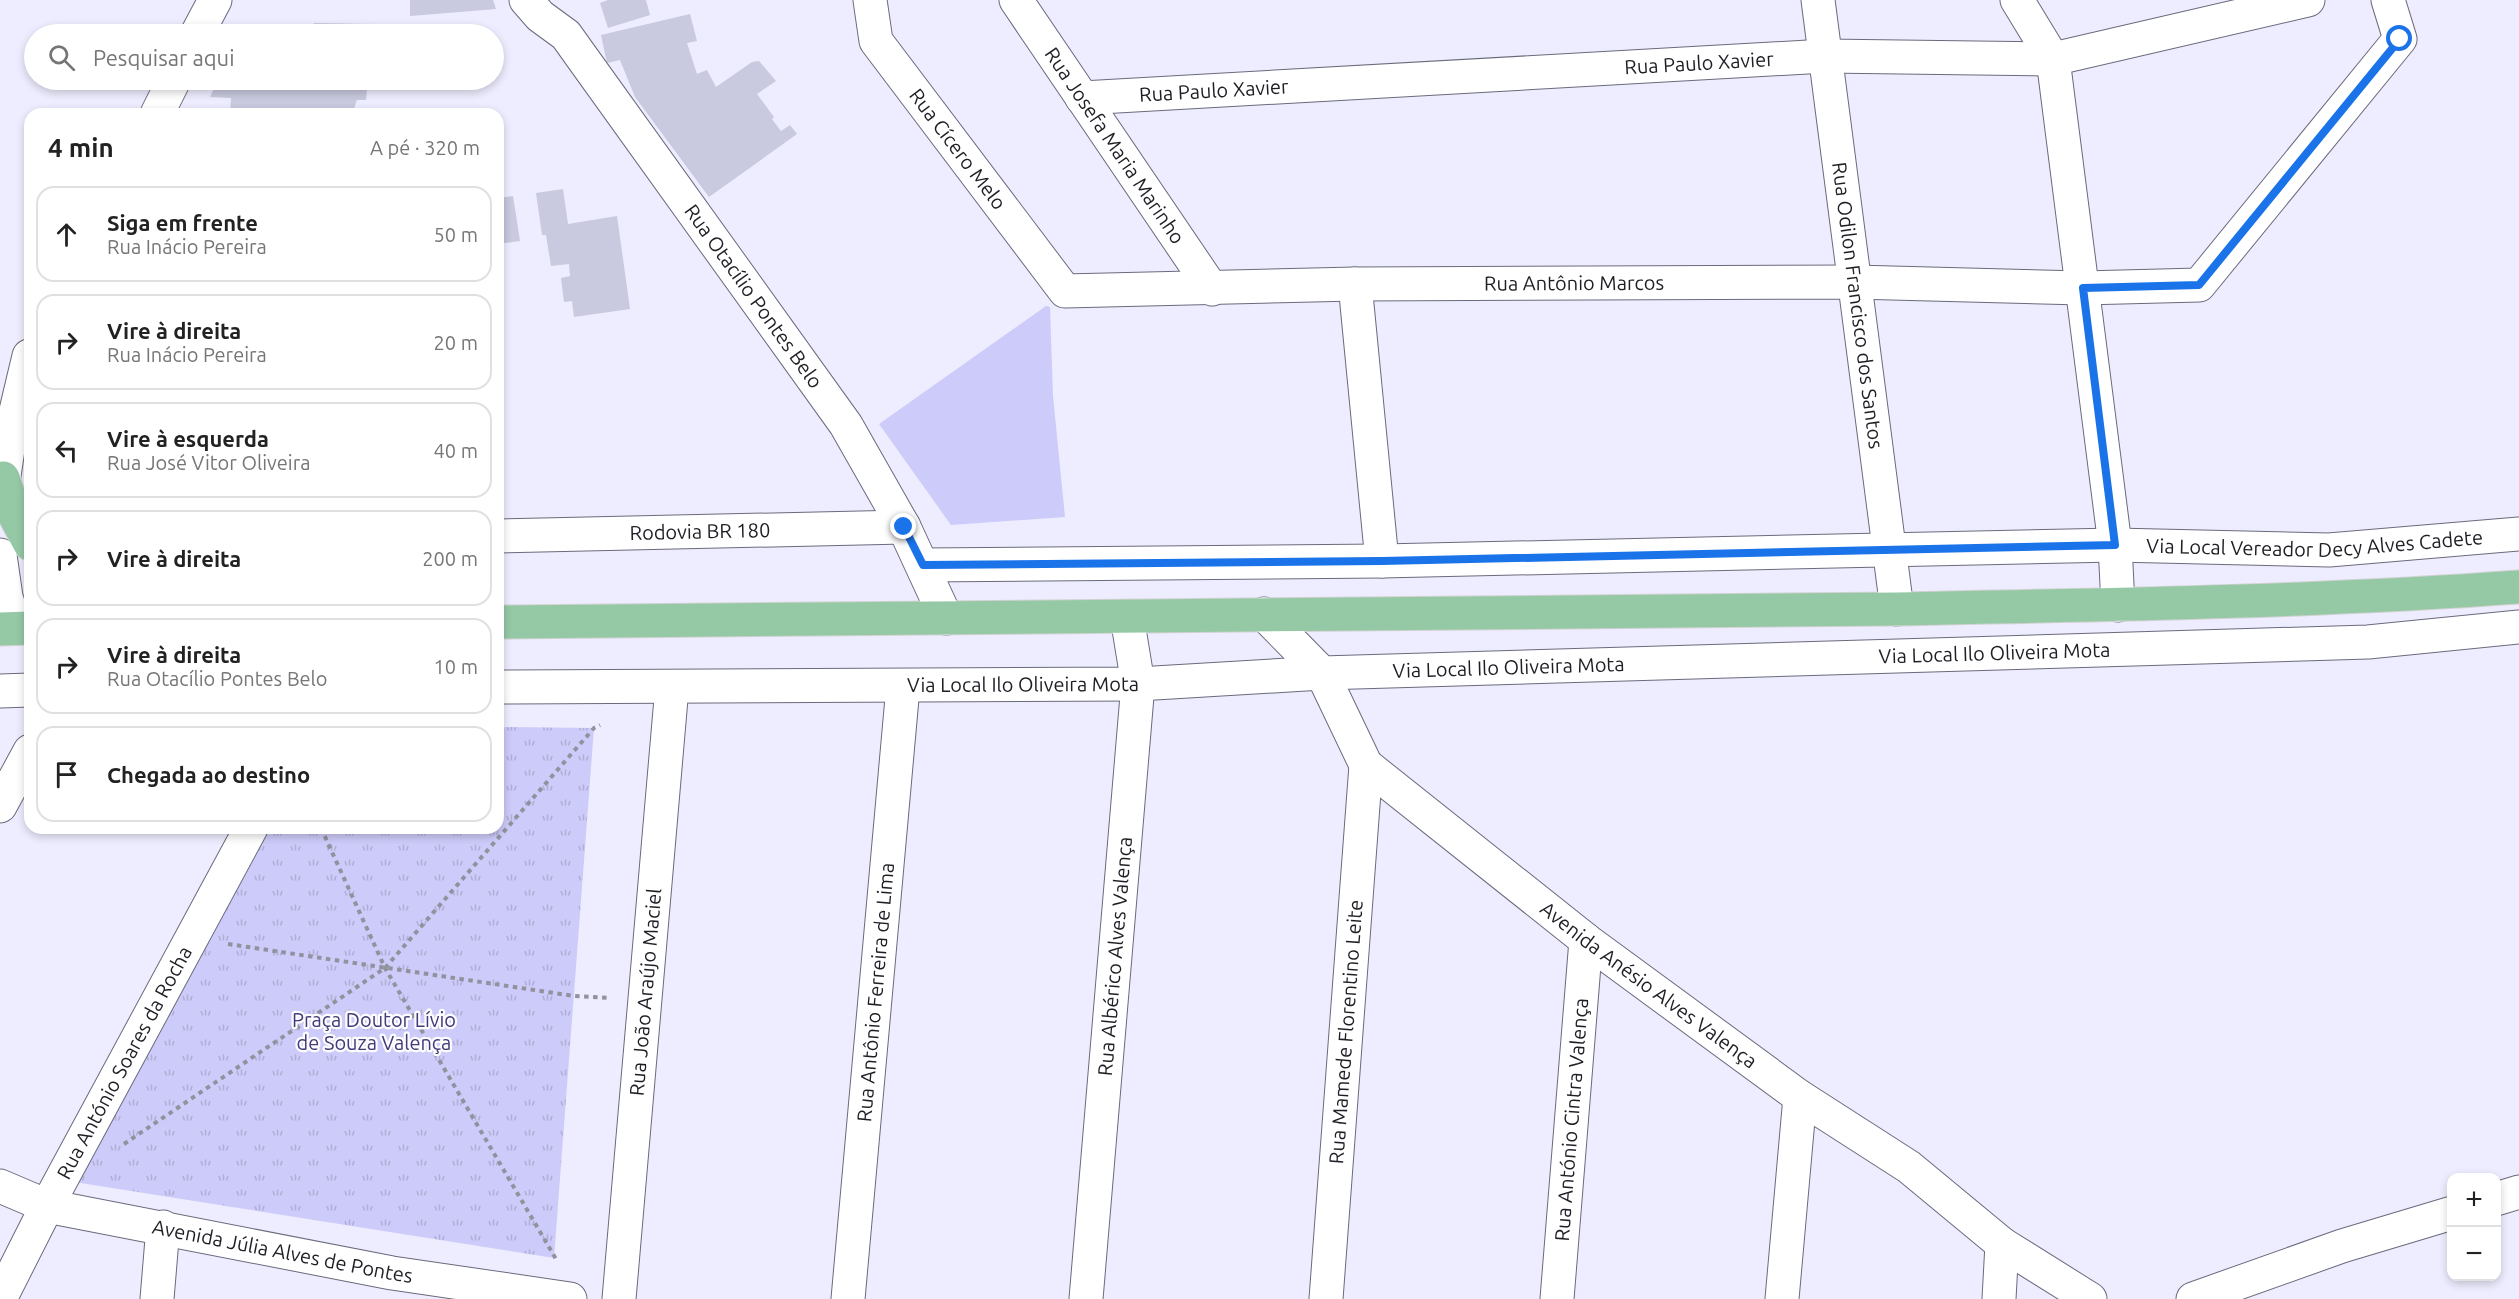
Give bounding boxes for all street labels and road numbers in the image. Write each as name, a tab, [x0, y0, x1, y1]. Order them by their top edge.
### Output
street label: Rua Josefa Maria Marinho	[1041, 43, 1190, 248]
street label: Rua Paulo Xavier	[1624, 47, 1775, 78]
street label: Rua Paulo Xavier	[1138, 74, 1290, 106]
street label: Rua Cícero Melo	[905, 84, 1011, 214]
street label: Rua Odilon Francisco dos Santos	[1828, 161, 1888, 450]
street label: Rua Otacílio Pontes Belo	[680, 200, 828, 392]
street label: Rua Antônio Marcos	[1484, 271, 1664, 294]
street label: Rodovia BR 180	[629, 518, 770, 544]
street label: Via Local Vereador Decy Alves Cadete	[2146, 525, 2484, 561]
street label: Via Local Ilo Oliveira Mota	[1878, 638, 2111, 668]
street label: Via Local Ilo Oliveira Mota	[1392, 652, 1625, 682]
street label: Via Local Ilo Oliveira Mota	[907, 672, 1139, 696]
street label: Rua Albérico Alves Valença	[1093, 836, 1136, 1077]
street label: Rua Antônio Ferreira de Lima	[852, 862, 898, 1123]
street label: Rua João Araújo Maciel	[625, 887, 666, 1097]
street label: Avenida Anésio Alves Valença	[1536, 896, 1762, 1073]
street label: Rua Mamede Florentino Leite	[1324, 899, 1367, 1165]
street label: Rua António Soares da Rocha	[52, 942, 196, 1183]
street label: Rua António Cintra Valença	[1550, 997, 1592, 1242]
street label: Avenida Júlia Alves de Pontes	[150, 1215, 414, 1287]

